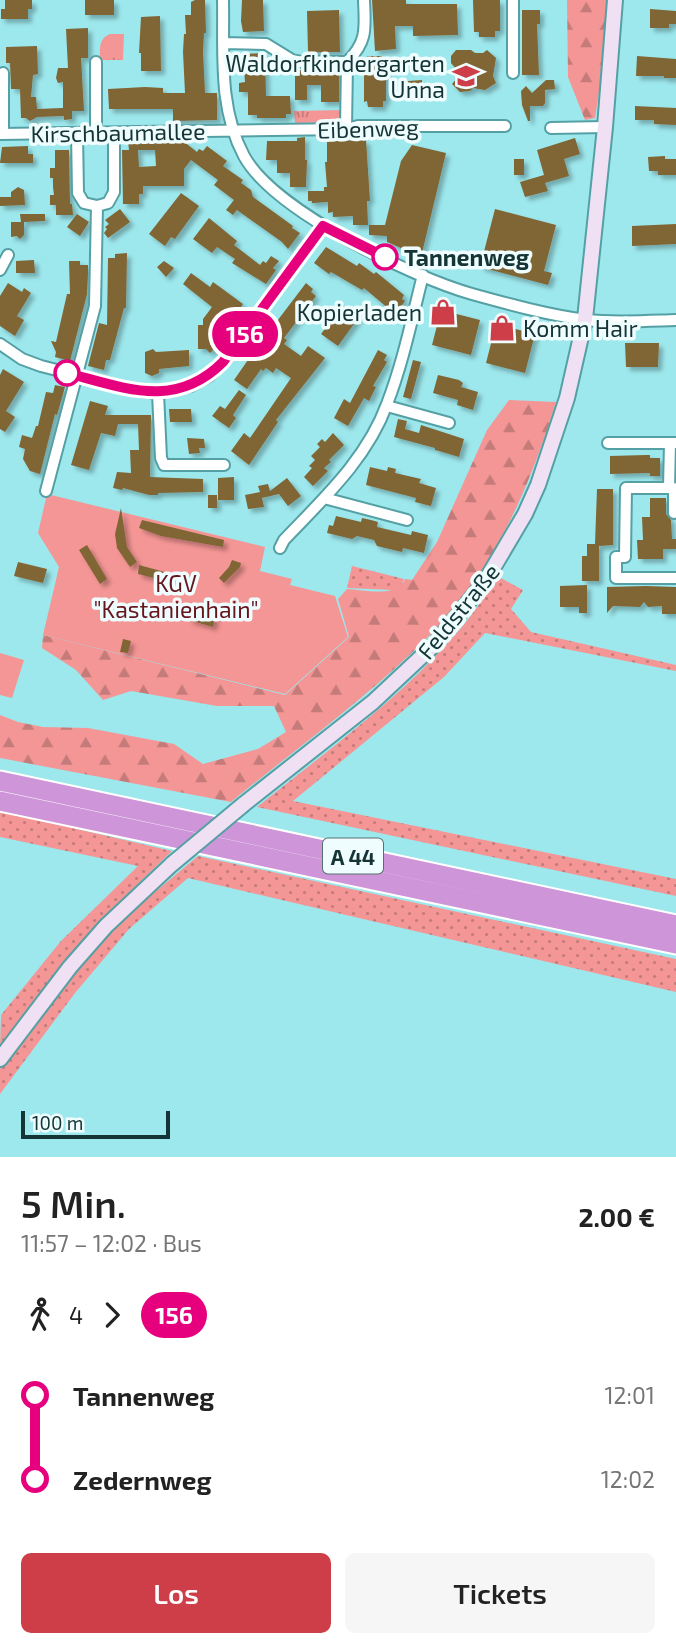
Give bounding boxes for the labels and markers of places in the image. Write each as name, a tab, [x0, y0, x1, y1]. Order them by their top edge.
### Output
place label: Waldorfkindergarten Unna	[225, 49, 445, 103]
school or university icon: Waldorfkindergarten Unna	[451, 61, 481, 91]
place label: Tannenweg	[404, 243, 530, 271]
marker: Tannenweg	[372, 244, 398, 270]
shop icon: Kopierladen	[428, 297, 458, 327]
place label: Kopierladen	[297, 298, 422, 326]
shop icon: Komm Hair	[487, 313, 517, 343]
place label: Komm Hair	[523, 314, 638, 342]
unlabelled marker	[54, 360, 80, 386]

